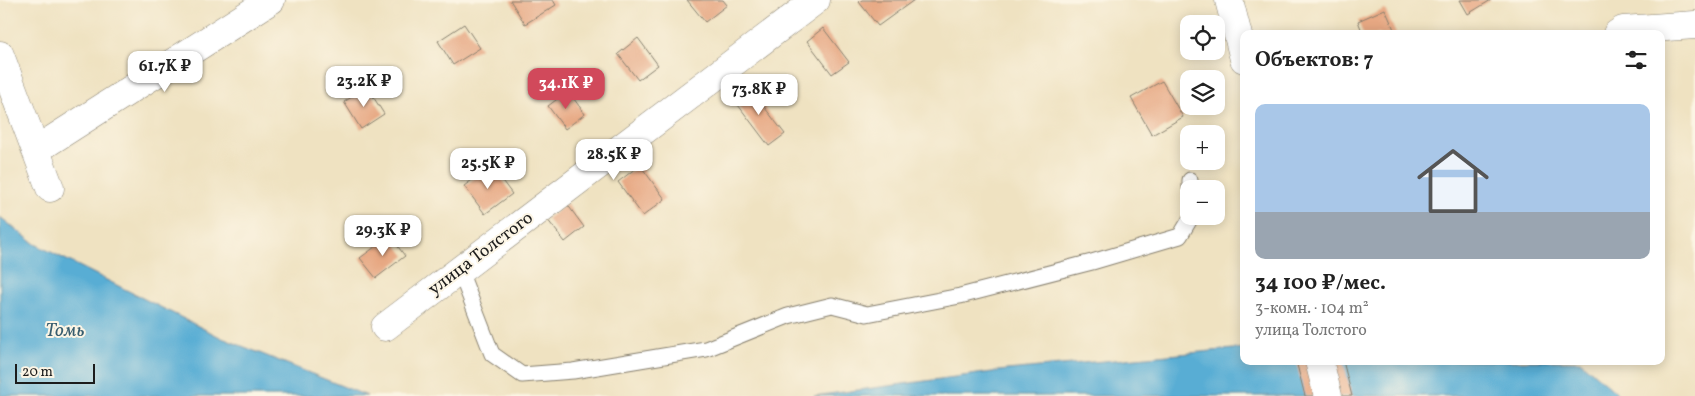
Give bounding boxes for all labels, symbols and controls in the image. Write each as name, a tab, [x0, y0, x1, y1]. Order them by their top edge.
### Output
map controls	[1180, 15, 1225, 225]
button: locate	[1180, 15, 1225, 60]
text: Объектов: 7	[1255, 46, 1374, 75]
icon: filters	[1622, 46, 1650, 74]
pin: 61.7K ₽	[119, 51, 211, 93]
text: 61.7K ₽	[139, 56, 191, 78]
pin: 23.2K ₽	[318, 66, 410, 108]
pin: 34.1K ₽	[520, 68, 612, 110]
button: layers	[1180, 70, 1225, 115]
text: 23.2K ₽	[337, 71, 391, 93]
text: 34.1K ₽	[539, 73, 593, 95]
pin: 73.8K ₽	[713, 74, 805, 116]
text: 73.8K ₽	[732, 79, 786, 101]
button: +	[1180, 125, 1225, 170]
icon: home	[1408, 136, 1498, 226]
pin: 28.5K ₽	[568, 138, 660, 181]
text: 28.5K ₽	[587, 144, 641, 166]
pin: 25.5K ₽	[442, 148, 534, 190]
text: 25.5K ₽	[461, 153, 515, 175]
button: −	[1180, 180, 1225, 225]
street label: улица Толстого	[423, 206, 539, 302]
pin: 29.3K ₽	[337, 214, 429, 257]
text: 29.3K ₽	[355, 220, 411, 242]
text: 34 100 ₽/мес.	[1255, 269, 1386, 298]
text: 3-комн. · 104 m²	[1255, 298, 1369, 320]
water label: Томь	[46, 318, 85, 344]
text: улица Толстого	[1255, 320, 1367, 342]
scale bar	[15, 361, 95, 384]
text: 20 m	[22, 363, 53, 382]

